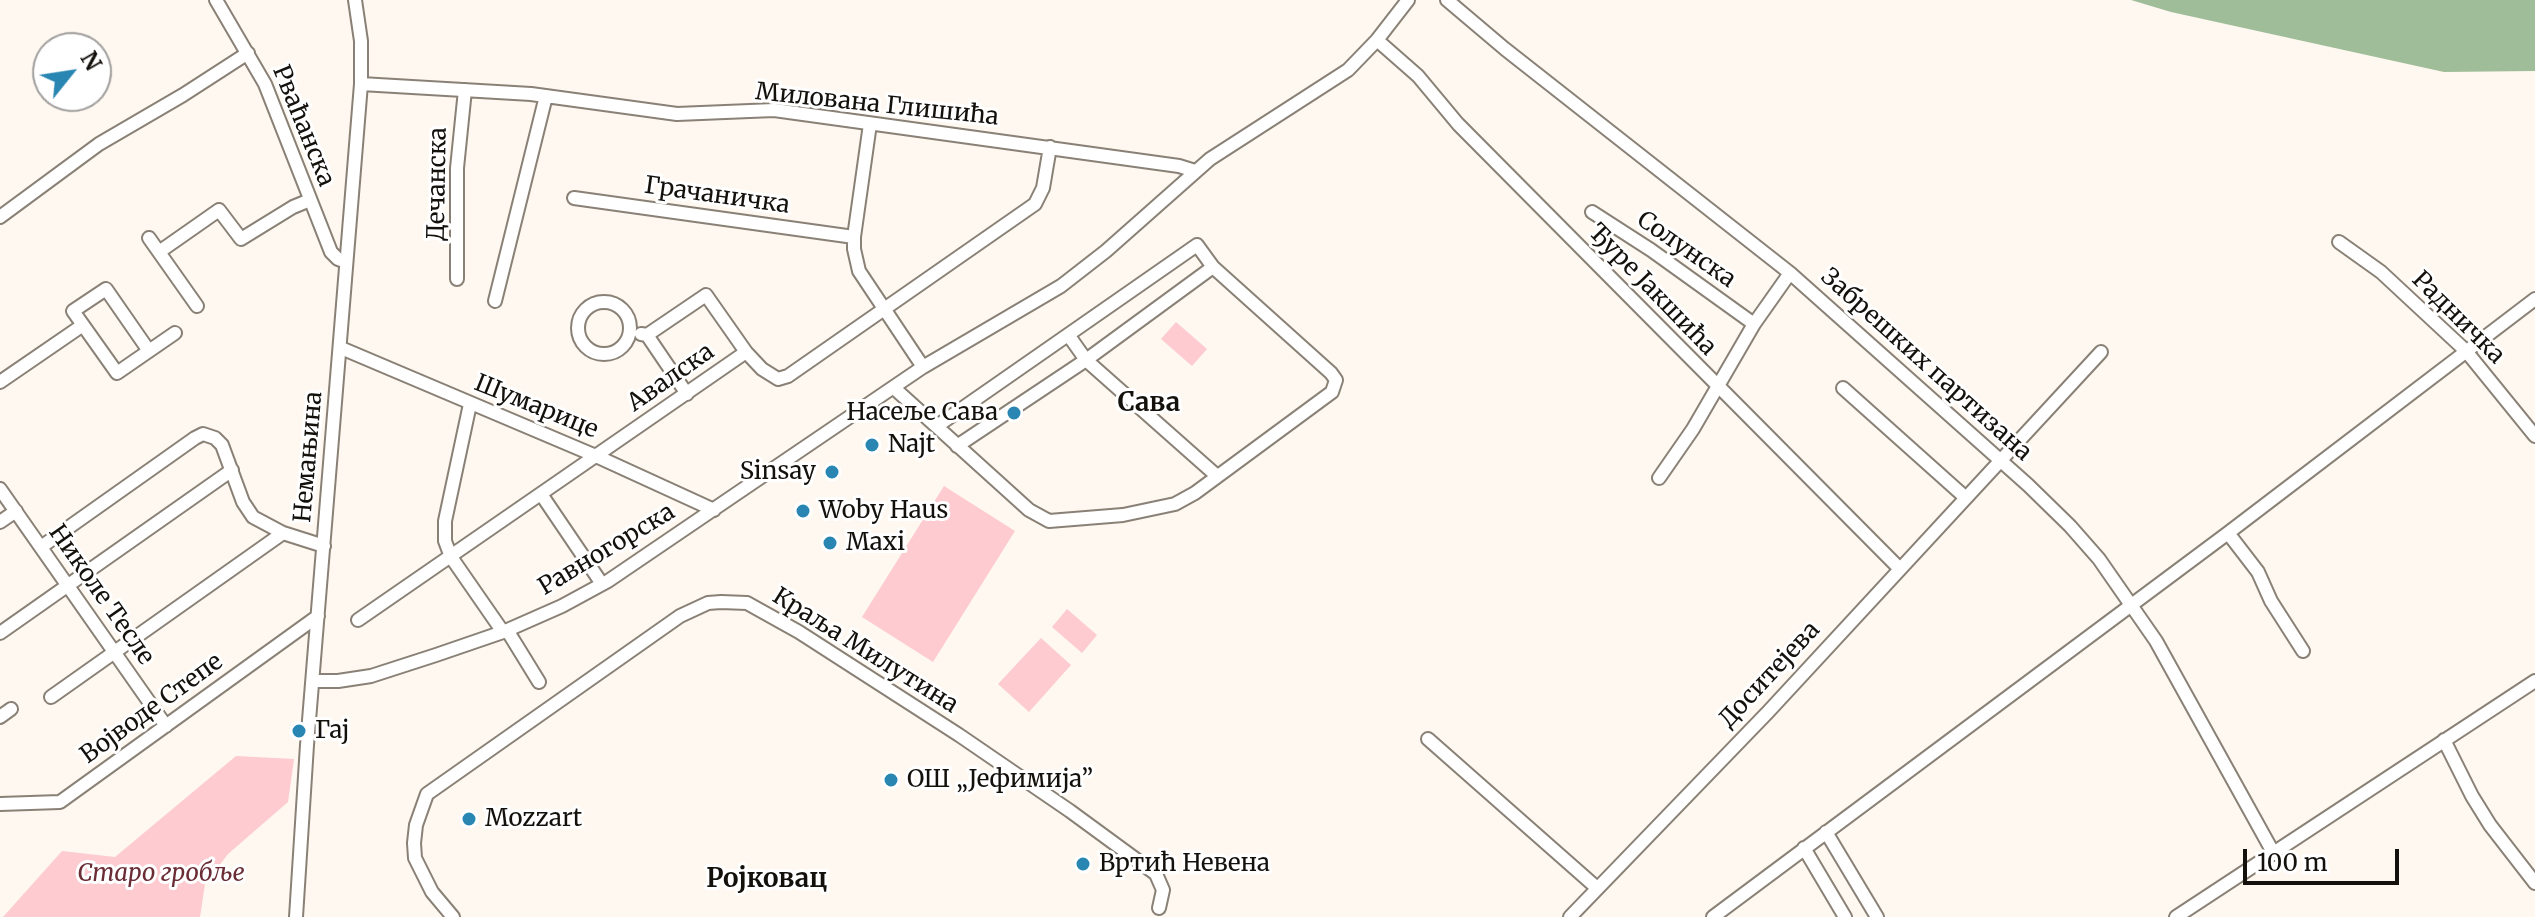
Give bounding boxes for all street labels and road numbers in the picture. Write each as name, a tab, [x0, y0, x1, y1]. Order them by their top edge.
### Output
street label: Рваћанска	[266, 61, 340, 191]
street label: Милована Глишића	[754, 78, 1000, 132]
street label: Дечанска	[423, 127, 453, 241]
street label: Грачаничка	[642, 172, 792, 220]
street label: Солунска	[1631, 206, 1741, 294]
street label: Ђуре Јакшића	[1582, 218, 1722, 362]
street label: Забрешких партизана	[1815, 263, 2037, 467]
street label: Радничка	[2406, 266, 2510, 370]
street label: Авалска	[622, 338, 720, 418]
street label: Шумарице	[470, 369, 602, 445]
street label: Немањина	[289, 390, 329, 524]
street label: Равногорска	[534, 498, 680, 602]
street label: Николе Тесле	[42, 519, 160, 671]
street label: Краља Милутина	[767, 582, 963, 720]
street label: Доситејева	[1714, 616, 1826, 734]
street label: Војводе Степе	[75, 648, 229, 770]

